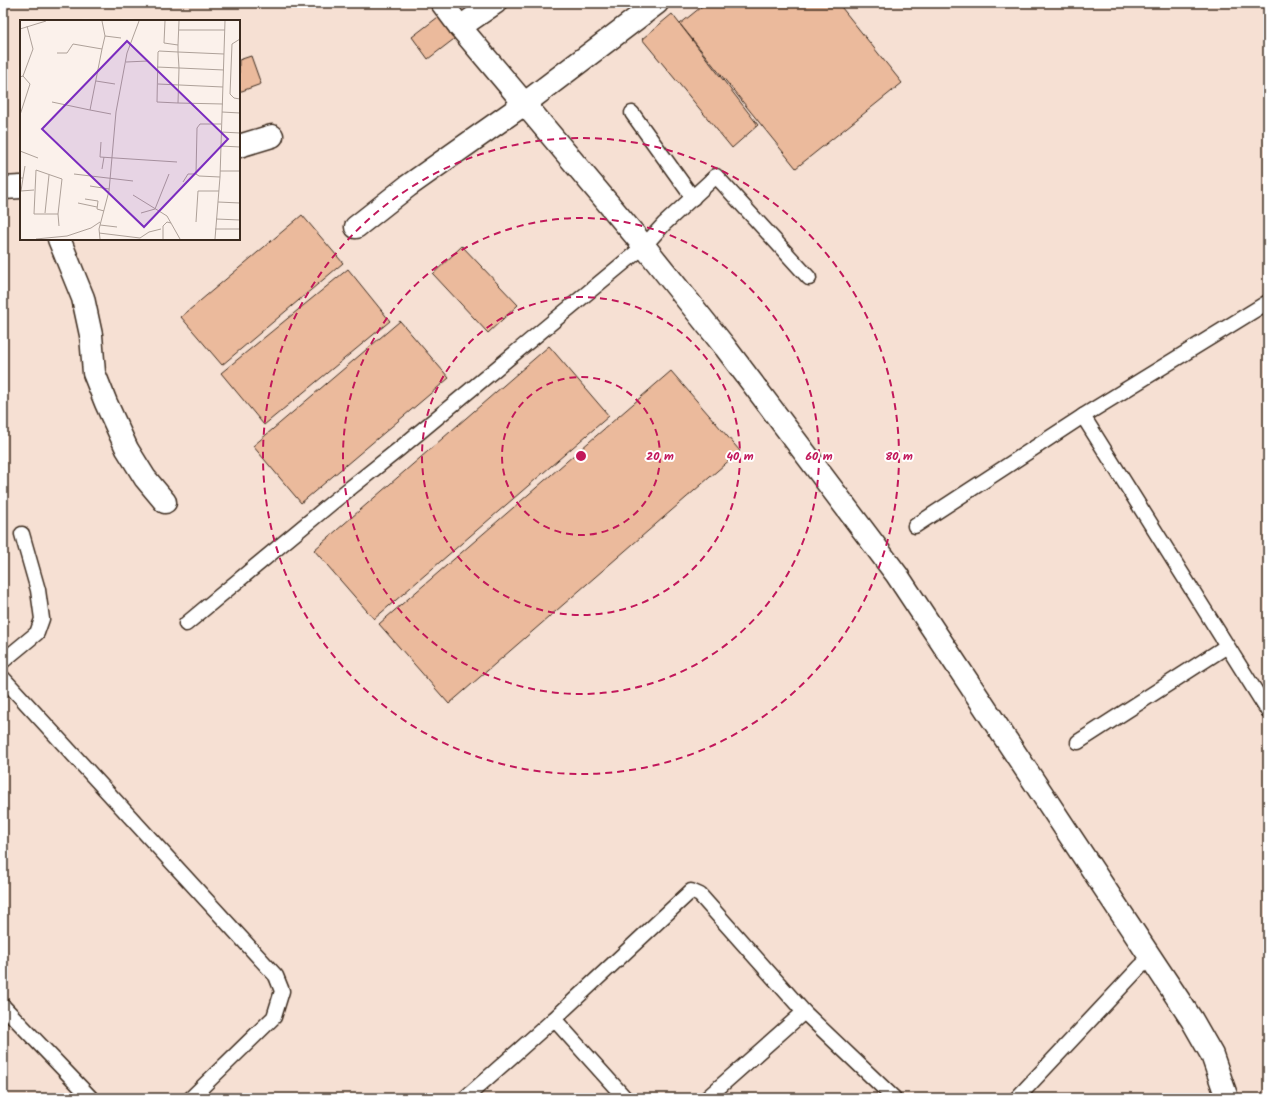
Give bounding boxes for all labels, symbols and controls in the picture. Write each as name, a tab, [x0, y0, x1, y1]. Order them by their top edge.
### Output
inset map	[20, 20, 240, 240]
text: 20 m	[646, 447, 674, 466]
text: 40 m	[726, 447, 754, 466]
text: 60 m	[805, 447, 833, 466]
text: 80 m	[885, 447, 913, 466]
centre of rings	[574, 449, 588, 463]

